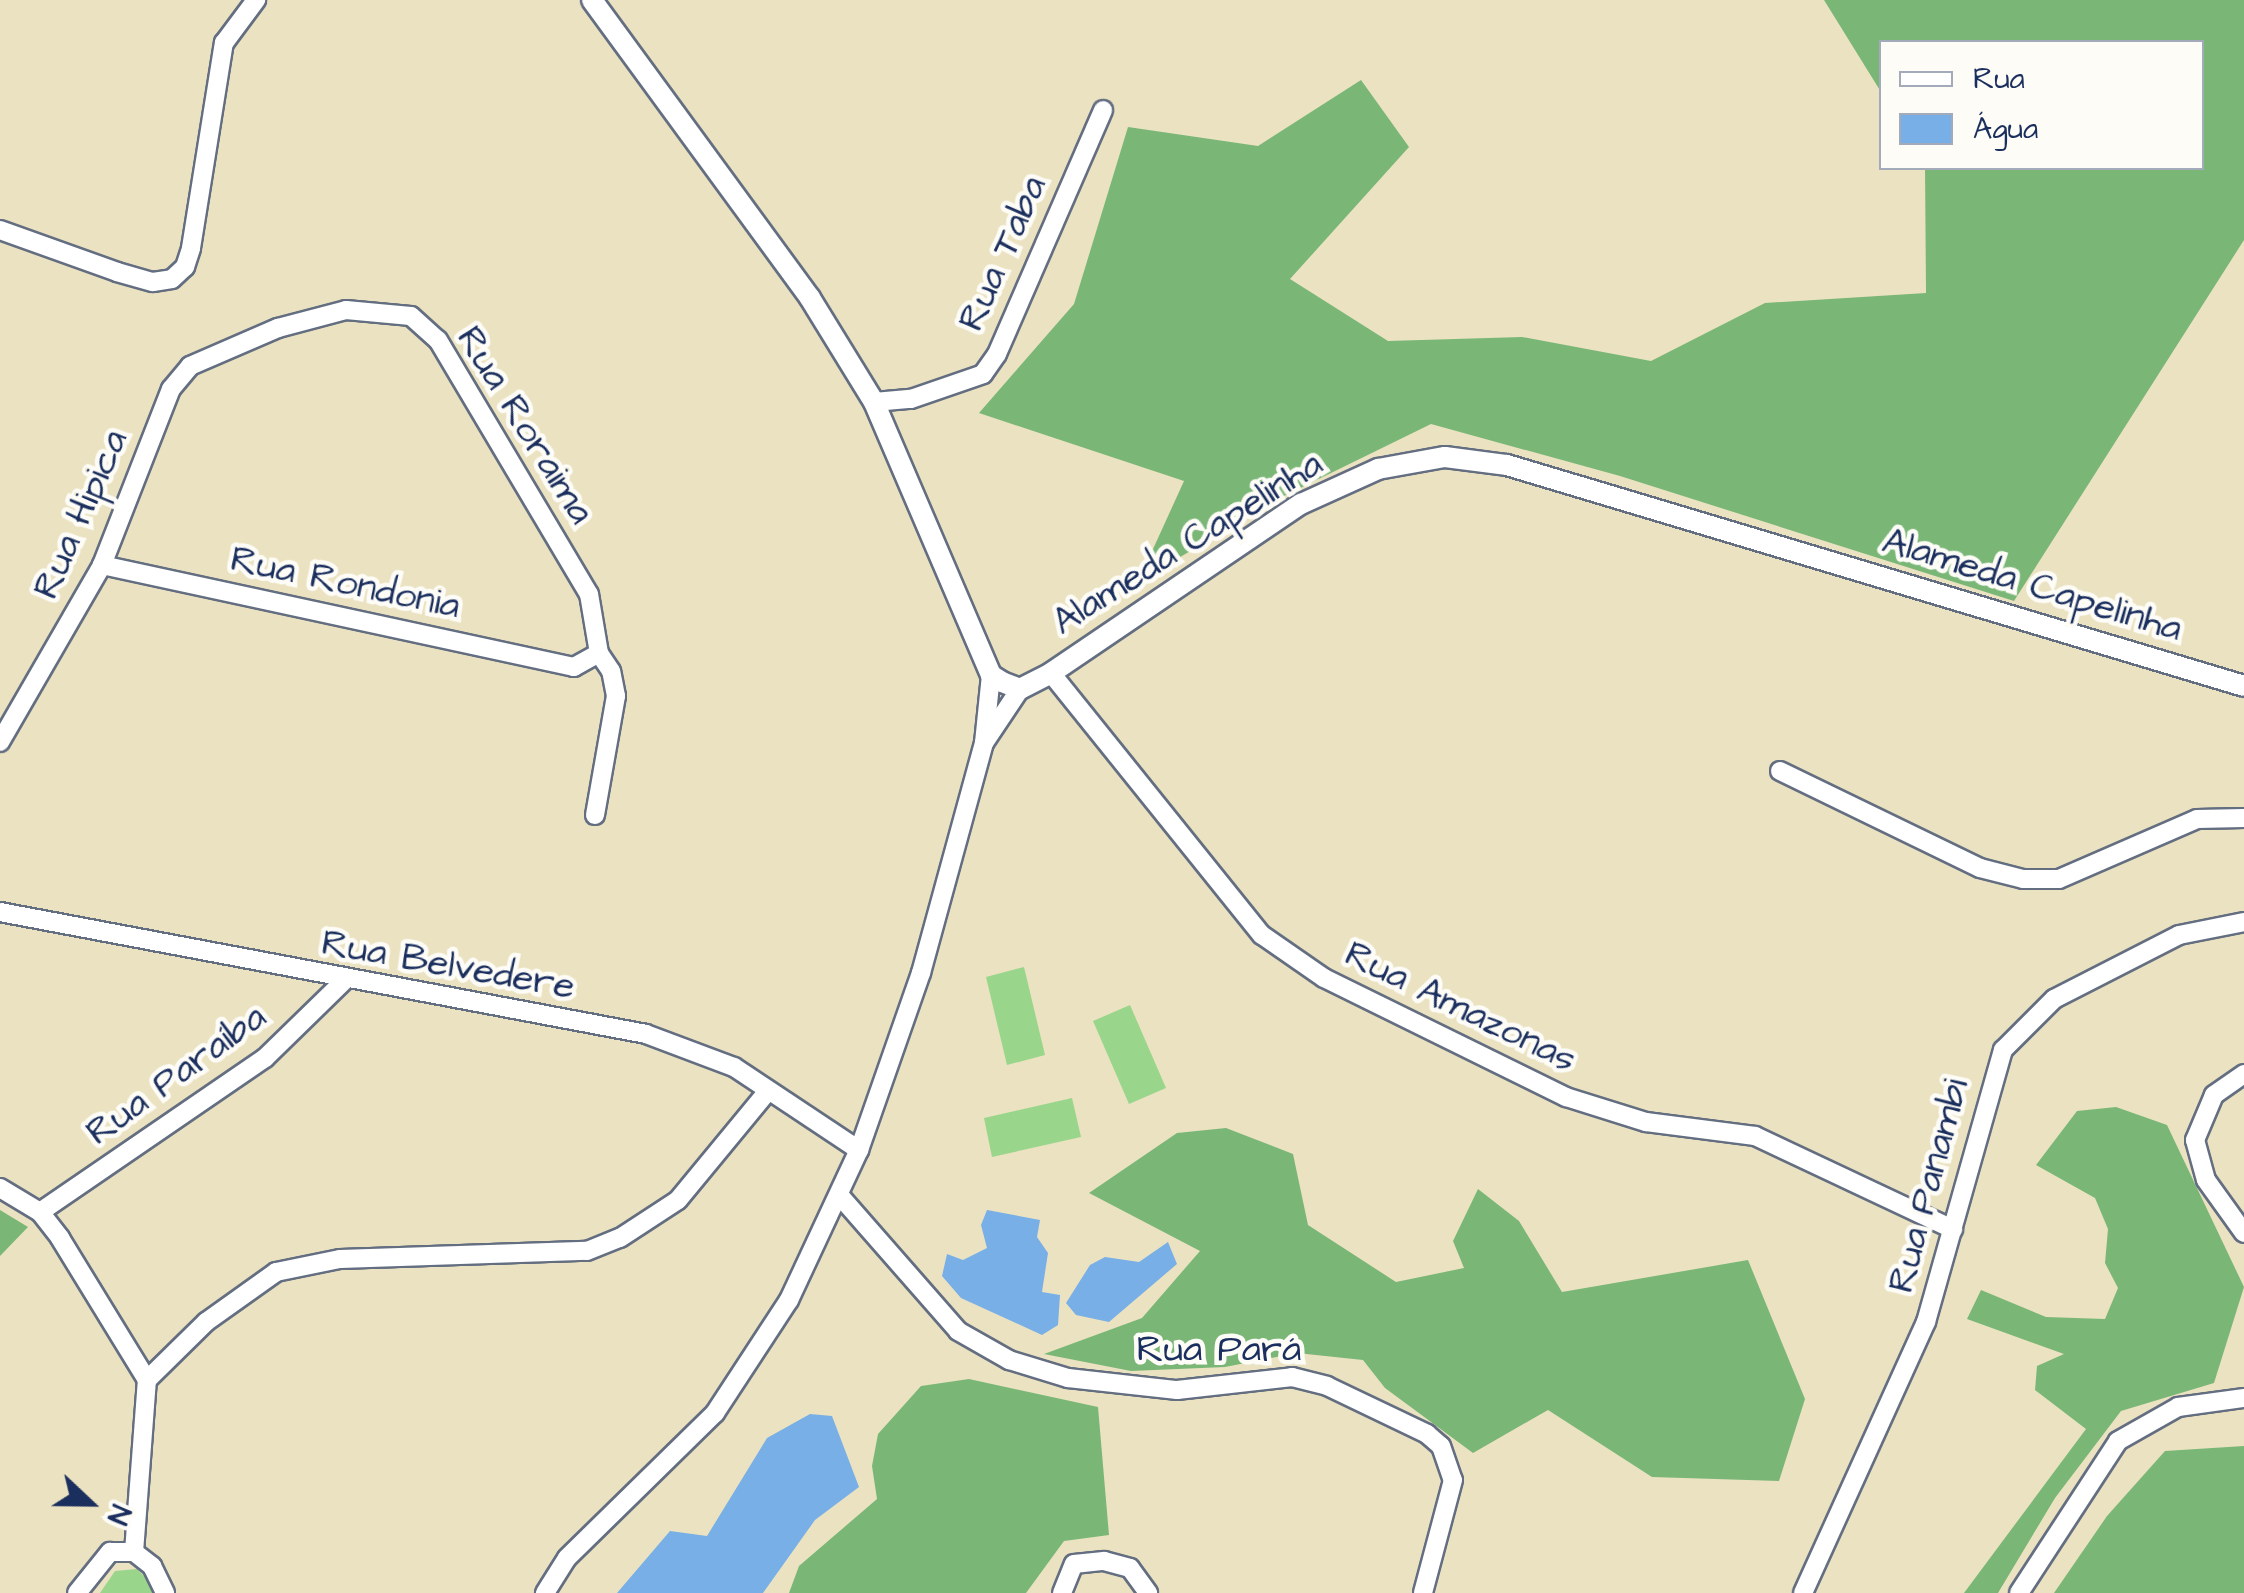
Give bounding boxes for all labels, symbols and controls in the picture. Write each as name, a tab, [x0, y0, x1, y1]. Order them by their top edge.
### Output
legend	[1879, 40, 2204, 170]
text: Rua	[1973, 58, 2025, 100]
text: Água	[1973, 108, 2038, 150]
street label: Rua Taba	[950, 170, 1058, 338]
street label: Rua Roraima	[445, 319, 603, 533]
street label: Rua Hipica	[25, 424, 139, 606]
street label: Alameda Capelinha	[1044, 442, 1332, 646]
street label: Alameda Capelinha	[1877, 519, 2187, 653]
street label: Rua Rondonia	[226, 537, 464, 631]
street label: Rua Belvedere	[318, 921, 578, 1011]
street label: Rua Amazonas	[1337, 932, 1583, 1084]
street label: Rua Paraíba	[78, 995, 276, 1157]
street label: Rua Panambi	[1880, 1074, 1980, 1298]
street label: Rua Pará	[1137, 1328, 1301, 1374]
north arrow	[40, 1453, 140, 1553]
text: N	[97, 1499, 140, 1530]

